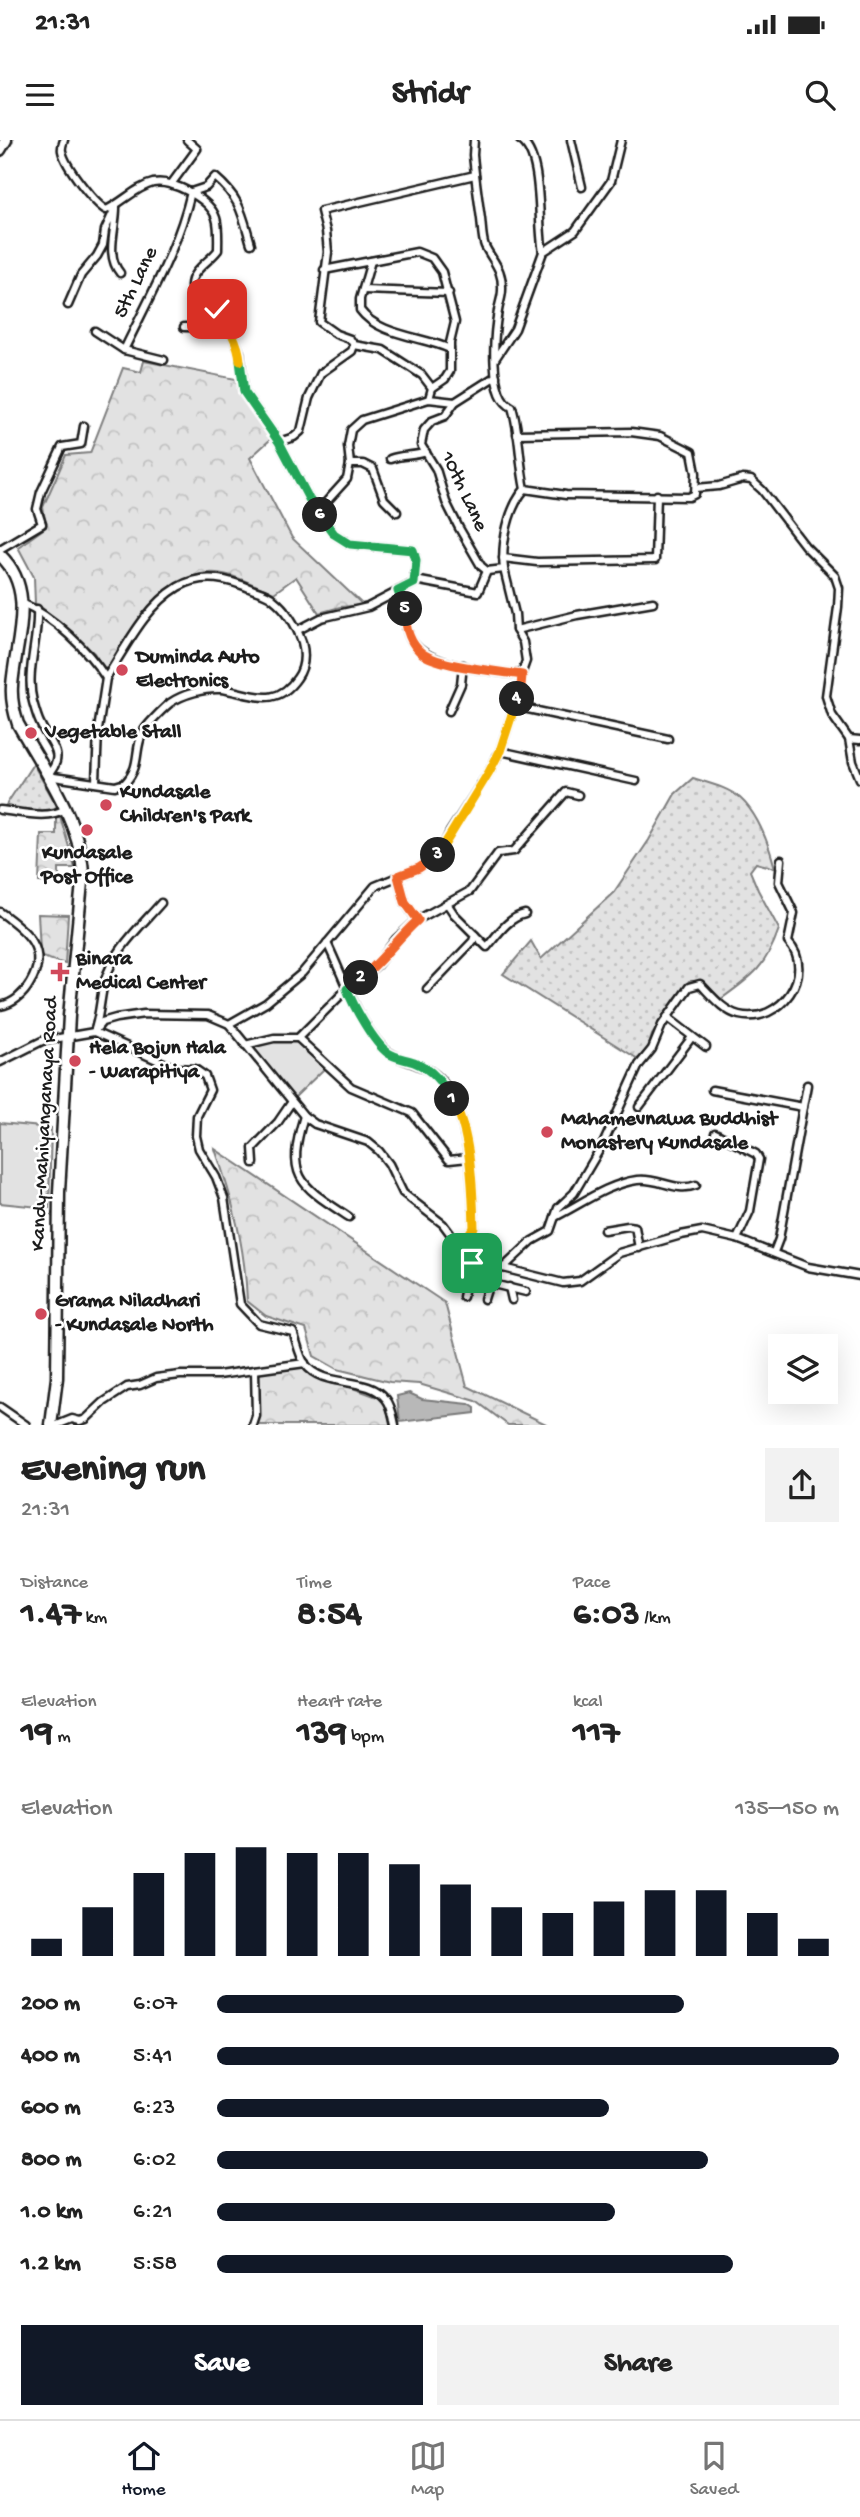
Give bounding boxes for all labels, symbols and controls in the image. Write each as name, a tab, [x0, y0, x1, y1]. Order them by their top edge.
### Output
text: 21:31	[35, 9, 90, 40]
icon: menu	[21, 76, 59, 114]
text: Stridr	[392, 76, 468, 114]
icon: search	[801, 76, 839, 114]
street label: 5th Lane	[109, 242, 165, 323]
pin	[187, 279, 247, 339]
icon: check	[198, 290, 236, 328]
street label: 10th Lane	[433, 447, 493, 537]
pin: 6	[302, 498, 338, 532]
text: 6	[315, 503, 324, 526]
pin: 5	[388, 592, 422, 626]
text: 5	[400, 597, 410, 620]
place label: Duminda Auto Electronics	[134, 646, 260, 695]
marker: Duminda Auto Electronics	[114, 662, 130, 678]
pin: 4	[500, 682, 534, 716]
text: 4	[512, 687, 521, 710]
place label: Vegetable Stall	[44, 721, 182, 746]
marker: Vegetable Stall	[23, 725, 39, 741]
place label: Kundasale Children's Park	[119, 781, 253, 830]
marker: Kundasale Children's Park	[98, 797, 114, 813]
marker: Kundasale Post Office	[79, 822, 95, 838]
pin: 3	[420, 838, 456, 872]
place label: Kundasale Post Office	[40, 842, 134, 891]
text: 3	[433, 843, 442, 866]
place label: Binara Medical Center	[75, 948, 208, 997]
pin: 2	[344, 960, 378, 996]
marker: Binara Medical Center	[50, 962, 70, 982]
text: 2	[356, 966, 365, 989]
street label: Kandy-Mahiyanganaya Road	[27, 995, 65, 1252]
place label: Hela Bojun Hala - Warapitiya	[89, 1037, 227, 1086]
marker: Hela Bojun Hala - Warapitiya	[67, 1053, 83, 1069]
pin: 1	[434, 1082, 470, 1116]
text: 1	[448, 1087, 455, 1110]
place label: Mahamevnawa Buddhist Monastery Kundasale	[561, 1108, 779, 1157]
marker: Mahamevnawa Buddhist Monastery Kundasale	[539, 1124, 555, 1140]
pin	[442, 1233, 502, 1293]
icon: arrive	[453, 1244, 491, 1282]
place label: Grama Niladhari - Kundasale North	[55, 1290, 214, 1339]
marker: Grama Niladhari - Kundasale North	[33, 1306, 49, 1322]
map controls	[768, 1334, 838, 1404]
button: layers	[768, 1334, 838, 1404]
button: share	[765, 1448, 839, 1522]
text: Evening run	[21, 1449, 205, 1493]
text: 21:31	[21, 1497, 70, 1524]
text: Distance	[21, 1572, 88, 1595]
text: Time	[297, 1572, 332, 1595]
text: Pace	[573, 1572, 610, 1595]
text: 1.47	[21, 1595, 81, 1636]
text: 8:54	[297, 1595, 362, 1636]
text: 6:03	[573, 1595, 640, 1636]
text: km	[81, 1607, 107, 1630]
text: /km	[640, 1607, 671, 1630]
text: Elevation	[21, 1691, 97, 1714]
text: Heart rate	[297, 1691, 382, 1714]
text: kcal	[573, 1691, 603, 1714]
text: 19	[21, 1714, 53, 1755]
text: 139	[297, 1714, 347, 1755]
text: 117	[573, 1714, 619, 1755]
text: m	[53, 1726, 71, 1749]
text: bpm	[347, 1726, 384, 1749]
text: Elevation	[21, 1796, 112, 1823]
text: 135–150 m	[735, 1796, 839, 1823]
text: 200 m	[21, 1991, 80, 2018]
text: 6:07	[133, 1991, 177, 2018]
text: 400 m	[21, 2043, 80, 2070]
text: 5:41	[133, 2043, 173, 2070]
text: 600 m	[21, 2095, 81, 2122]
text: 6:23	[133, 2095, 175, 2122]
text: 800 m	[21, 2147, 82, 2174]
text: 6:02	[133, 2147, 176, 2174]
text: 1.0 km	[21, 2199, 83, 2226]
text: 6:21	[133, 2199, 172, 2226]
text: 1.2 km	[21, 2251, 81, 2278]
text: 5:58	[133, 2251, 177, 2278]
button: Save	[21, 2325, 423, 2405]
button: Share	[437, 2325, 839, 2405]
tab: Home	[122, 2437, 166, 2502]
tab: Map	[409, 2437, 447, 2502]
tab: Saved	[690, 2437, 738, 2502]

